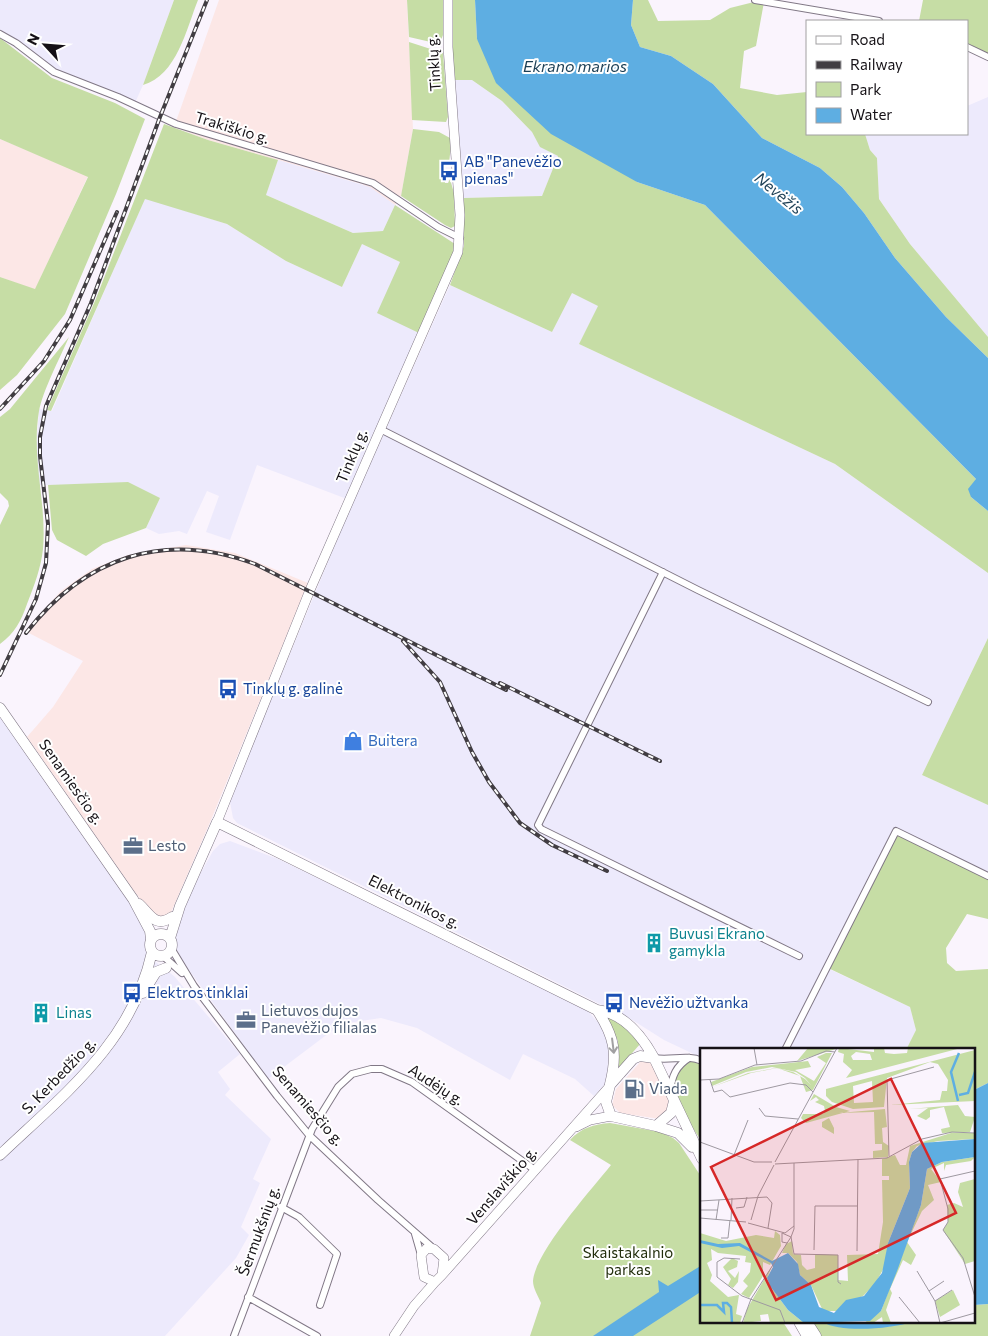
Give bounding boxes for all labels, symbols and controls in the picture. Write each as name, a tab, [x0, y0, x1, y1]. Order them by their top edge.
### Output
north arrow	[20, 20, 70, 70]
legend	[806, 20, 968, 135]
text: Road	[850, 30, 885, 48]
text: N	[23, 31, 43, 48]
street label: Tinklų g.	[422, 34, 444, 92]
text: Railway	[850, 55, 903, 73]
water label: Ekrano marios	[523, 56, 627, 75]
text: Park	[850, 80, 881, 98]
text: Water	[850, 105, 892, 123]
street label: Trakiškio g.	[193, 107, 271, 147]
place label: AB "Panevėžio pienas"	[464, 152, 562, 187]
bus stop icon: AB "Panevėžio pienas"	[438, 160, 460, 182]
water label: Nevėžis	[752, 168, 807, 218]
street label: Tinklų g.	[332, 426, 370, 485]
bus stop icon: Tinklų g. galinė	[217, 678, 239, 700]
place label: Tinklų g. galinė	[243, 679, 343, 697]
shop icon: Buitera	[342, 730, 364, 752]
place label: Buitera	[368, 731, 418, 749]
street label: Senamiesčio g.	[36, 735, 108, 827]
office icon: Lesto	[122, 835, 144, 857]
place label: Lesto	[148, 836, 186, 854]
street label: Elektronikos g.	[366, 870, 463, 932]
place label: Buvusi Ekrano gamykla	[669, 924, 765, 959]
building icon: Buvusi Ekrano gamykla	[643, 932, 665, 954]
bus stop icon: Elektros tinklai	[121, 982, 143, 1004]
place label: Elektros tinklai	[147, 983, 248, 1001]
bus stop icon: Nevėžio užtvanka	[603, 992, 625, 1014]
place label: Nevėžio užtvanka	[629, 993, 748, 1011]
place label: Lietuvos dujos Panevėžio filialas	[261, 1001, 377, 1036]
building icon: Linas	[30, 1002, 52, 1024]
place label: Linas	[56, 1003, 92, 1021]
office icon: Lietuvos dujos Panevėžio filialas	[235, 1009, 257, 1031]
street label: S. Kerbedžio g.	[17, 1033, 99, 1117]
one-way arrow	[608, 1037, 618, 1053]
inset map	[700, 1048, 976, 1324]
street label: Audėjų g.	[406, 1060, 467, 1109]
street label: Senamiesčio g.	[269, 1062, 348, 1149]
fuel station icon: Viada	[623, 1078, 645, 1100]
place label: Viada	[649, 1079, 688, 1097]
street label: Venslaviškio g.	[462, 1142, 540, 1228]
street label: Šermukšnių g.	[233, 1183, 283, 1278]
park label: Skaistakalnio parkas	[583, 1243, 673, 1278]

